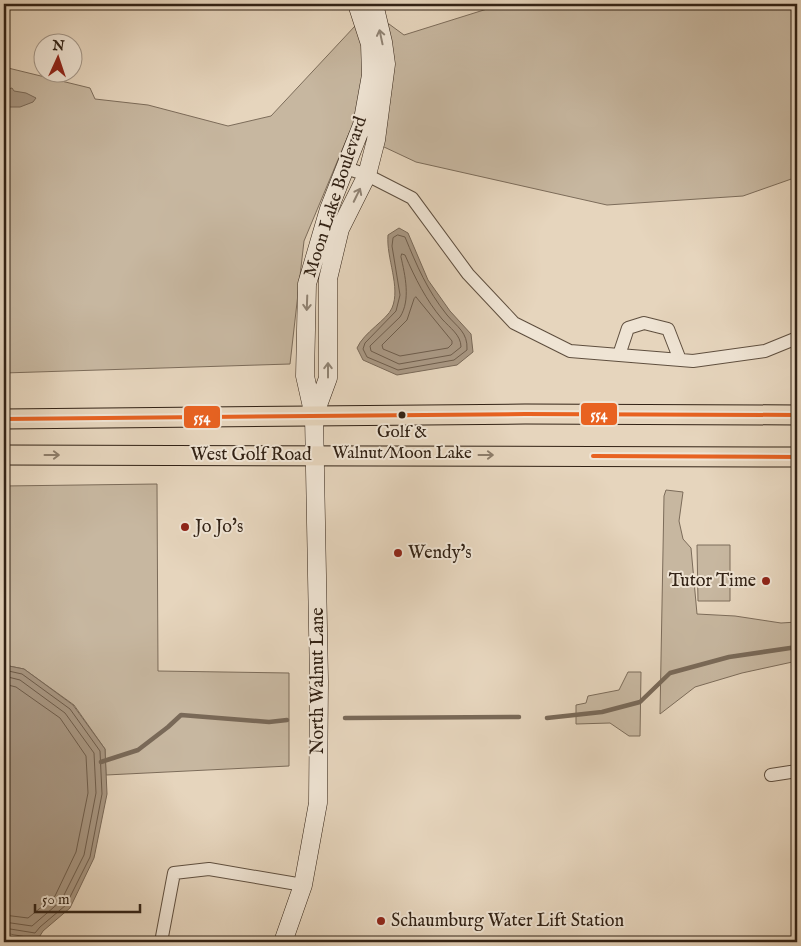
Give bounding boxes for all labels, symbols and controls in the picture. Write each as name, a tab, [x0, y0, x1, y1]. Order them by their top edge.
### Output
one-way arrow	[376, 29, 386, 45]
north arrow	[32, 32, 82, 82]
text: N	[51, 37, 65, 55]
street label: Moon Lake Boulevard	[299, 113, 373, 280]
one-way arrow	[353, 188, 362, 203]
one-way arrow	[302, 294, 312, 311]
one-way arrow	[323, 362, 333, 378]
line badge: 554	[580, 402, 618, 426]
line badge: 554	[183, 405, 221, 429]
text: 554	[591, 406, 609, 424]
text: 554	[194, 409, 212, 427]
marker: Golf & Walnut/Moon Lake	[397, 410, 407, 420]
place label: Golf & Walnut/Moon Lake	[332, 422, 472, 464]
street label: West Golf Road	[191, 444, 312, 467]
one-way arrow	[44, 450, 60, 460]
one-way arrow	[477, 450, 493, 460]
place label: Jo Jo's	[193, 516, 243, 539]
marker: Jo Jo's	[179, 521, 191, 533]
place label: Wendy's	[408, 542, 472, 565]
marker: Wendy's	[392, 547, 404, 559]
place label: Tutor Time	[669, 570, 756, 593]
marker: Tutor Time	[760, 575, 772, 587]
street label: North Walnut Lane	[307, 607, 330, 755]
scale bar	[35, 881, 140, 913]
text: 50 m	[42, 890, 70, 909]
place label: Schaumburg Water Lift Station	[391, 910, 624, 933]
marker: Schaumburg Water Lift Station	[375, 915, 387, 927]

